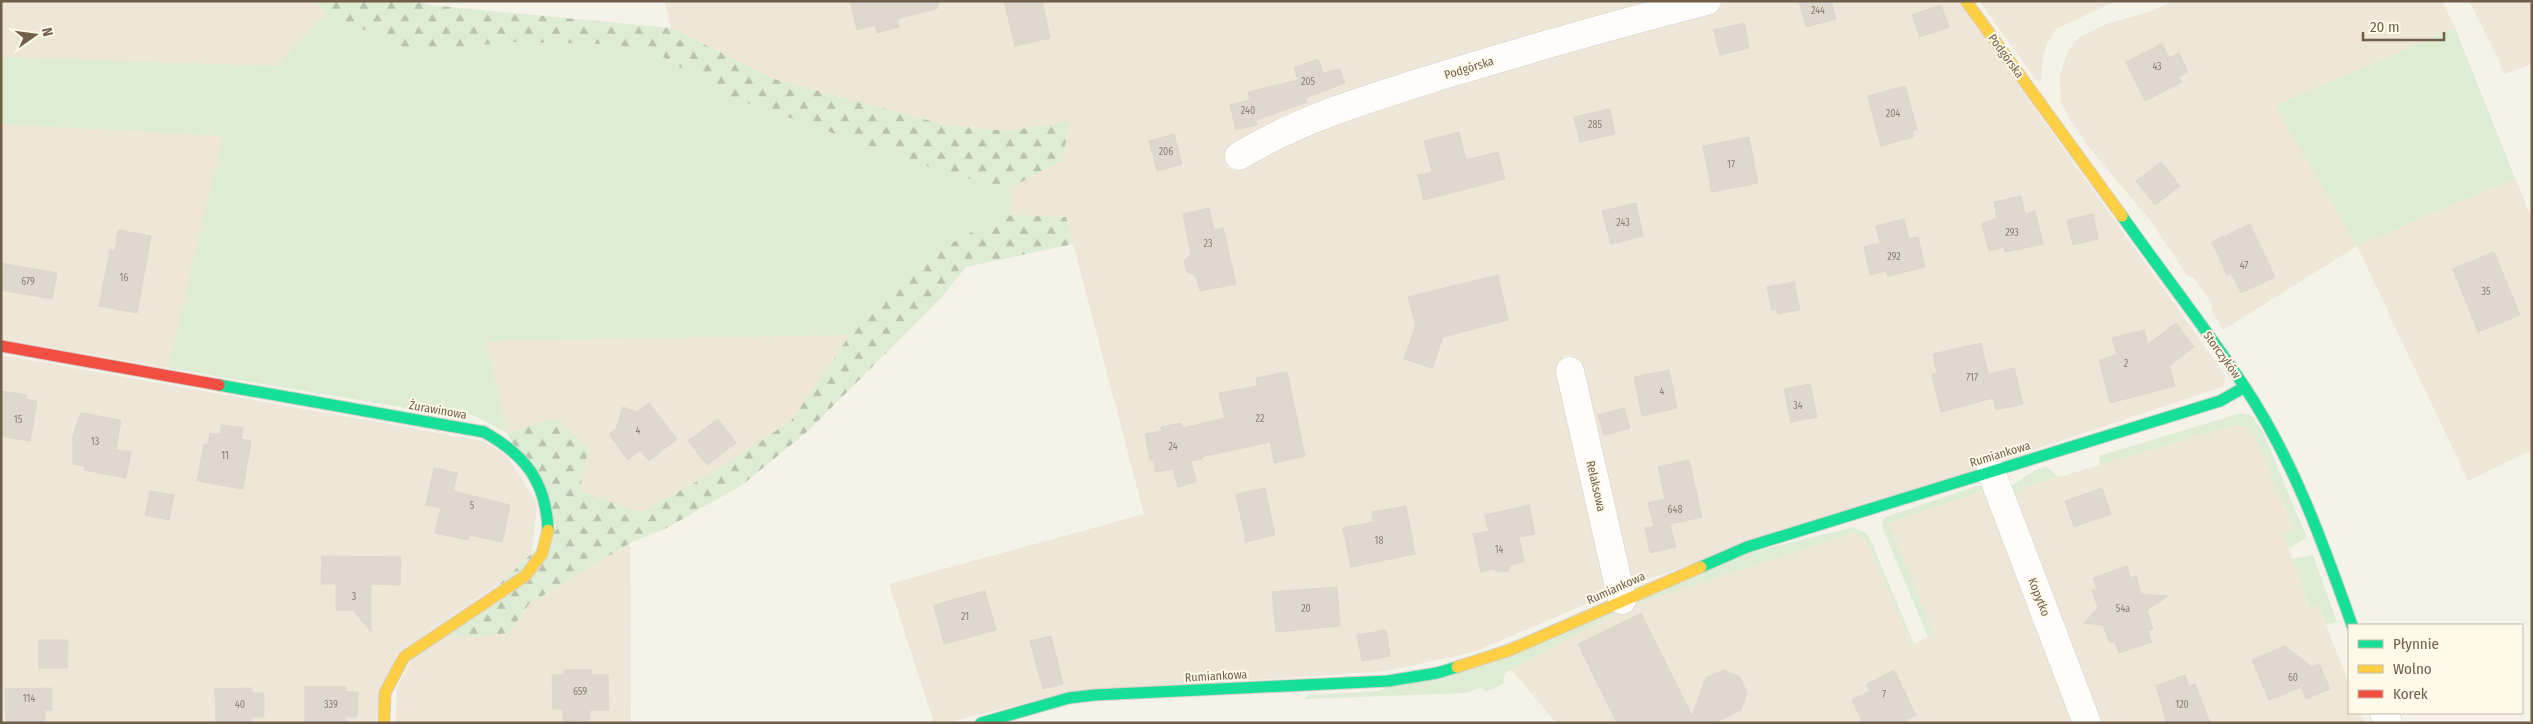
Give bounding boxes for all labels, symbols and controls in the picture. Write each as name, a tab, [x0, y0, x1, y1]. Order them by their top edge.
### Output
house number: 244	[1811, 5, 1825, 17]
north arrow	[10, 10, 60, 60]
scale bar	[2363, 10, 2444, 42]
text: 20 m	[2370, 18, 2400, 36]
text: N	[38, 26, 56, 38]
street label: Podgórska	[1985, 31, 2027, 81]
street label: Podgórska	[1443, 54, 1495, 82]
house number: 43	[2152, 61, 2162, 73]
house number: 205	[1301, 76, 1316, 88]
house number: 240	[1241, 105, 1255, 117]
house number: 204	[1886, 108, 1900, 120]
house number: 285	[1588, 119, 1602, 131]
house number: 206	[1159, 146, 1173, 158]
house number: 17	[1727, 159, 1735, 171]
house number: 243	[1616, 217, 1630, 229]
house number: 293	[2005, 227, 2019, 239]
house number: 23	[1204, 238, 1213, 250]
house number: 292	[1887, 251, 1901, 263]
house number: 47	[2240, 260, 2248, 272]
house number: 16	[120, 272, 128, 284]
house number: 679	[21, 276, 35, 288]
house number: 35	[2481, 286, 2491, 298]
street label: Storczyków	[2200, 329, 2244, 381]
house number: 2	[2124, 358, 2129, 370]
house number: 717	[1966, 372, 1978, 384]
house number: 4	[1660, 386, 1665, 398]
street label: Żurawinowa	[408, 397, 468, 422]
house number: 34	[1793, 400, 1803, 412]
house number: 22	[1256, 413, 1265, 425]
house number: 15	[14, 414, 23, 426]
house number: 4	[636, 425, 641, 437]
house number: 13	[91, 436, 100, 448]
street label: Rumiankowa	[1968, 438, 2032, 470]
house number: 24	[1168, 441, 1178, 453]
house number: 11	[221, 450, 229, 462]
street label: Relaksowa	[1583, 459, 1609, 513]
house number: 5	[470, 500, 475, 512]
house number: 648	[1668, 504, 1682, 516]
house number: 18	[1375, 535, 1383, 547]
house number: 14	[1495, 544, 1504, 556]
street label: Rumiankowa	[1585, 569, 1648, 607]
street label: Kopytko	[2025, 576, 2053, 618]
house number: 3	[352, 591, 357, 603]
house number: 20	[1301, 603, 1311, 615]
house number: 54a	[2116, 603, 2130, 615]
house number: 21	[961, 611, 969, 623]
legend	[2348, 624, 2523, 714]
text: Płynnie	[2393, 635, 2439, 653]
text: Wolno	[2393, 660, 2432, 678]
street label: Rumiankowa	[1184, 667, 1248, 685]
house number: 60	[2288, 672, 2298, 684]
text: Korek	[2393, 685, 2428, 703]
house number: 659	[573, 686, 587, 698]
house number: 7	[1882, 689, 1886, 701]
house number: 114	[23, 693, 35, 705]
house number: 40	[235, 699, 245, 711]
house number: 339	[324, 699, 338, 711]
house number: 120	[2175, 699, 2189, 711]

